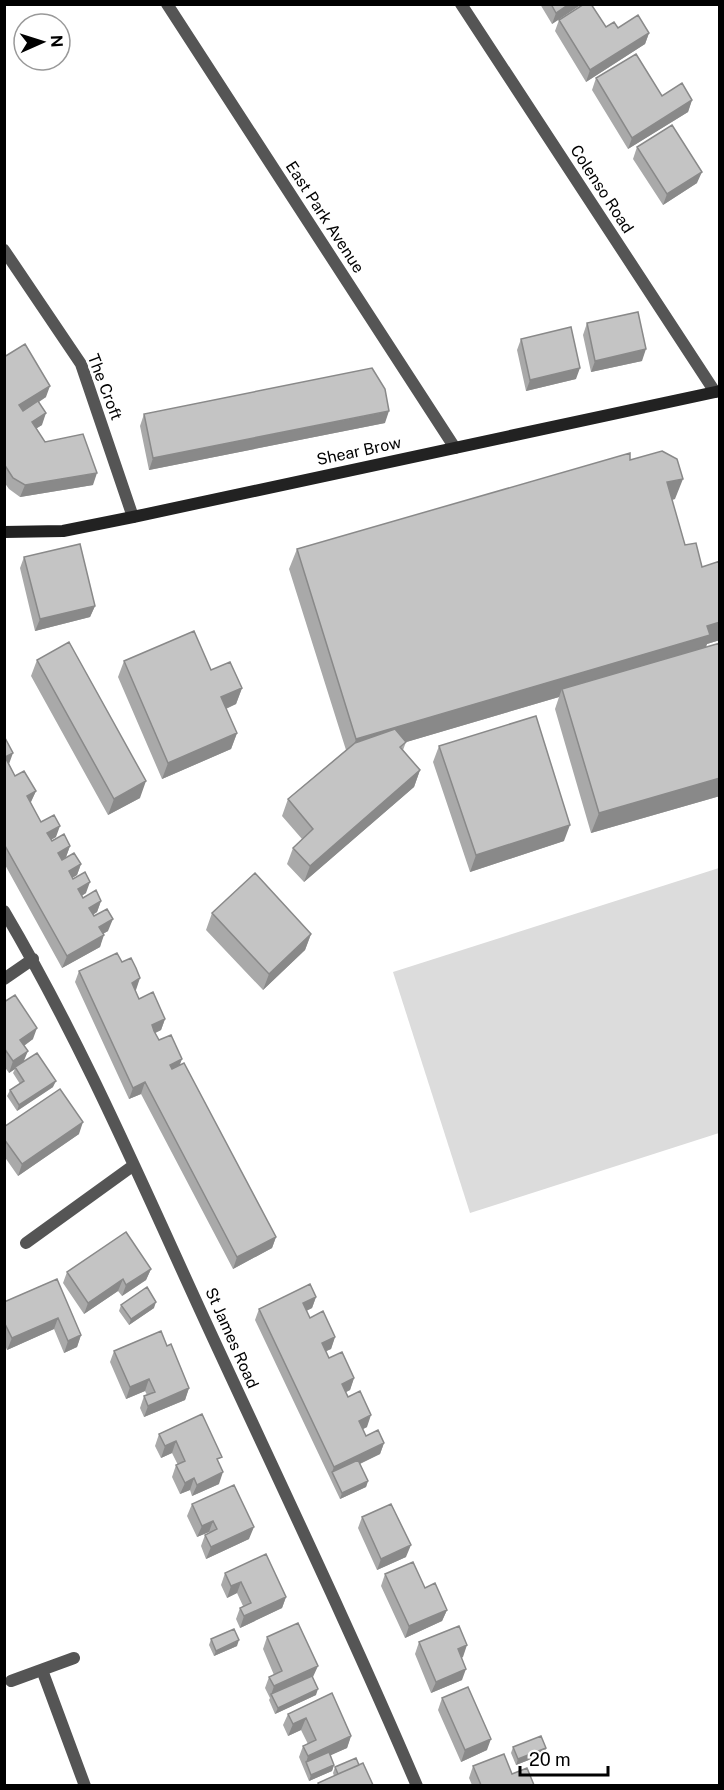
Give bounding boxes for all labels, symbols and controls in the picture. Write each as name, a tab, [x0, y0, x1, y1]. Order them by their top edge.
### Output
north arrow	[12, 12, 72, 72]
text: N	[47, 34, 66, 48]
street label: Colenso Road	[566, 141, 638, 237]
street label: East Park Avenue	[282, 157, 368, 277]
street label: The Croft	[84, 351, 126, 423]
street label: Shear Brow	[315, 433, 404, 469]
street label: St James Road	[201, 1285, 263, 1391]
scale bar	[520, 1739, 608, 1777]
text: 20 m	[529, 1749, 571, 1770]

